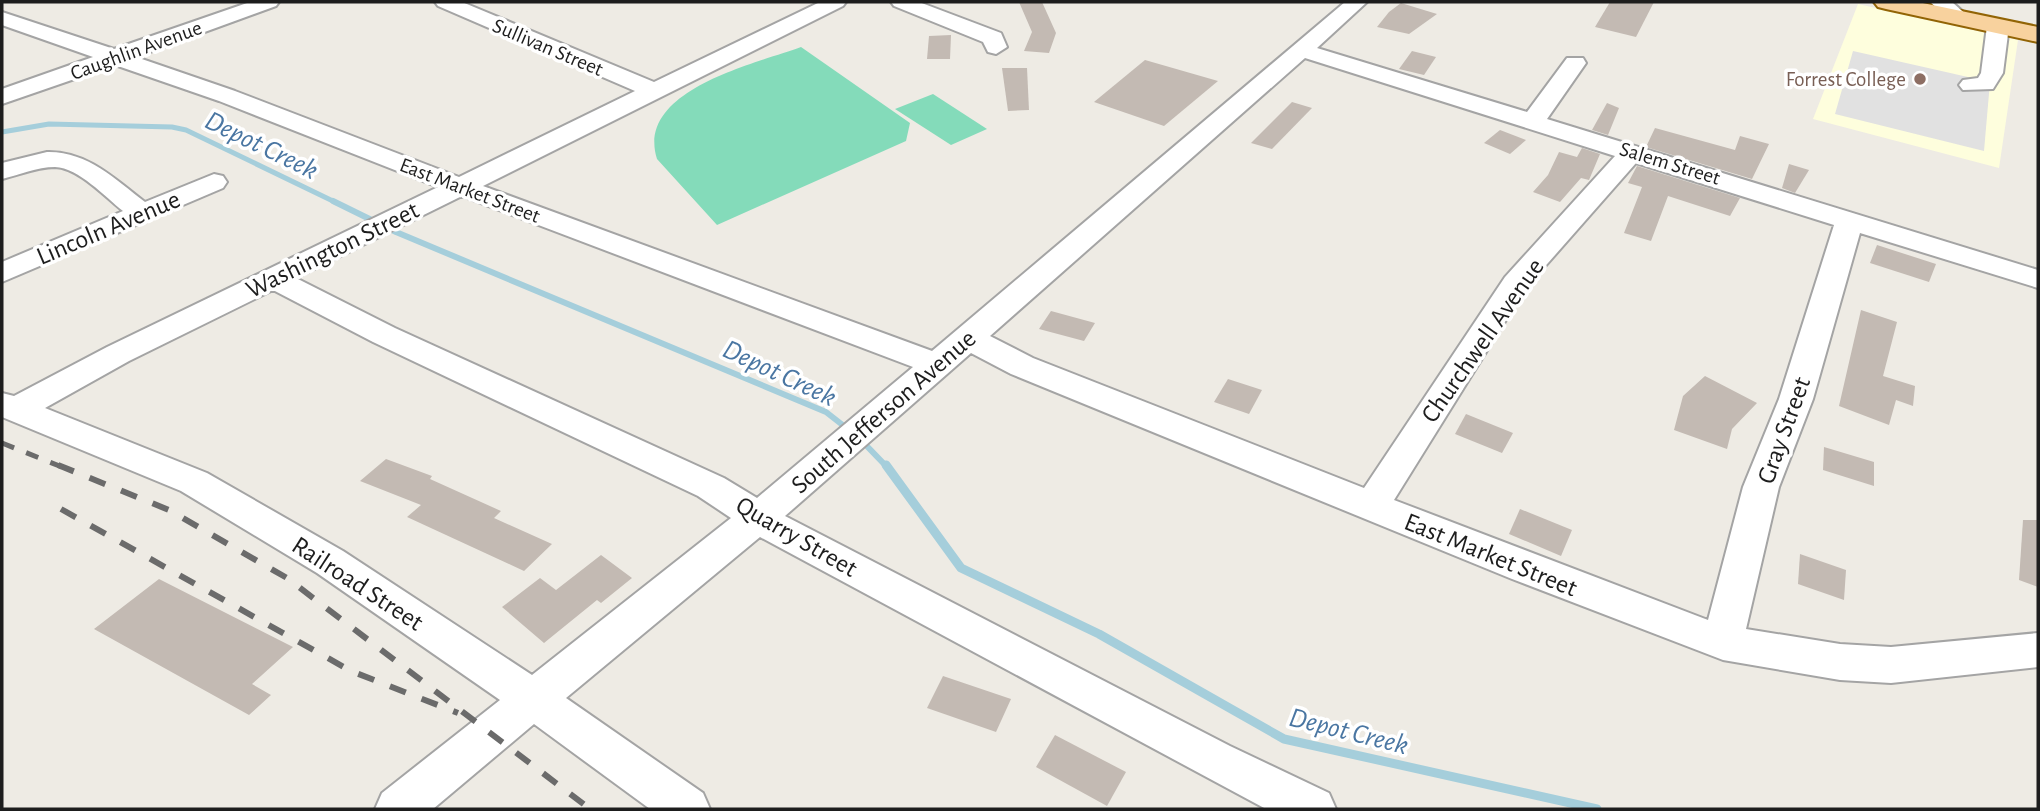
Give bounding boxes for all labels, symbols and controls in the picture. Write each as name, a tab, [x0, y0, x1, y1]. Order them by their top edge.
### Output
street label: Sullivan Street	[489, 15, 606, 80]
street label: Caughlin Avenue	[68, 17, 205, 84]
place label: Forrest College	[1786, 69, 1906, 90]
marker: Forrest College	[1912, 71, 1928, 87]
water label: Depot Creek	[200, 107, 322, 185]
street label: Salem Street	[1617, 138, 1723, 189]
street label: East Market Street	[397, 154, 543, 227]
street label: Lincoln Avenue	[33, 186, 184, 270]
street label: Washington Street	[242, 197, 423, 303]
street label: Churchwell Avenue	[1417, 254, 1549, 427]
street label: South Jefferson Avenue	[787, 325, 981, 499]
water label: Depot Creek	[718, 335, 840, 412]
street label: Gray Street	[1753, 374, 1815, 487]
street label: Quarry Street	[731, 492, 862, 582]
street label: East Market Street	[1401, 508, 1581, 601]
street label: Railroad Street	[287, 532, 428, 636]
water label: Depot Creek	[1286, 704, 1411, 760]

